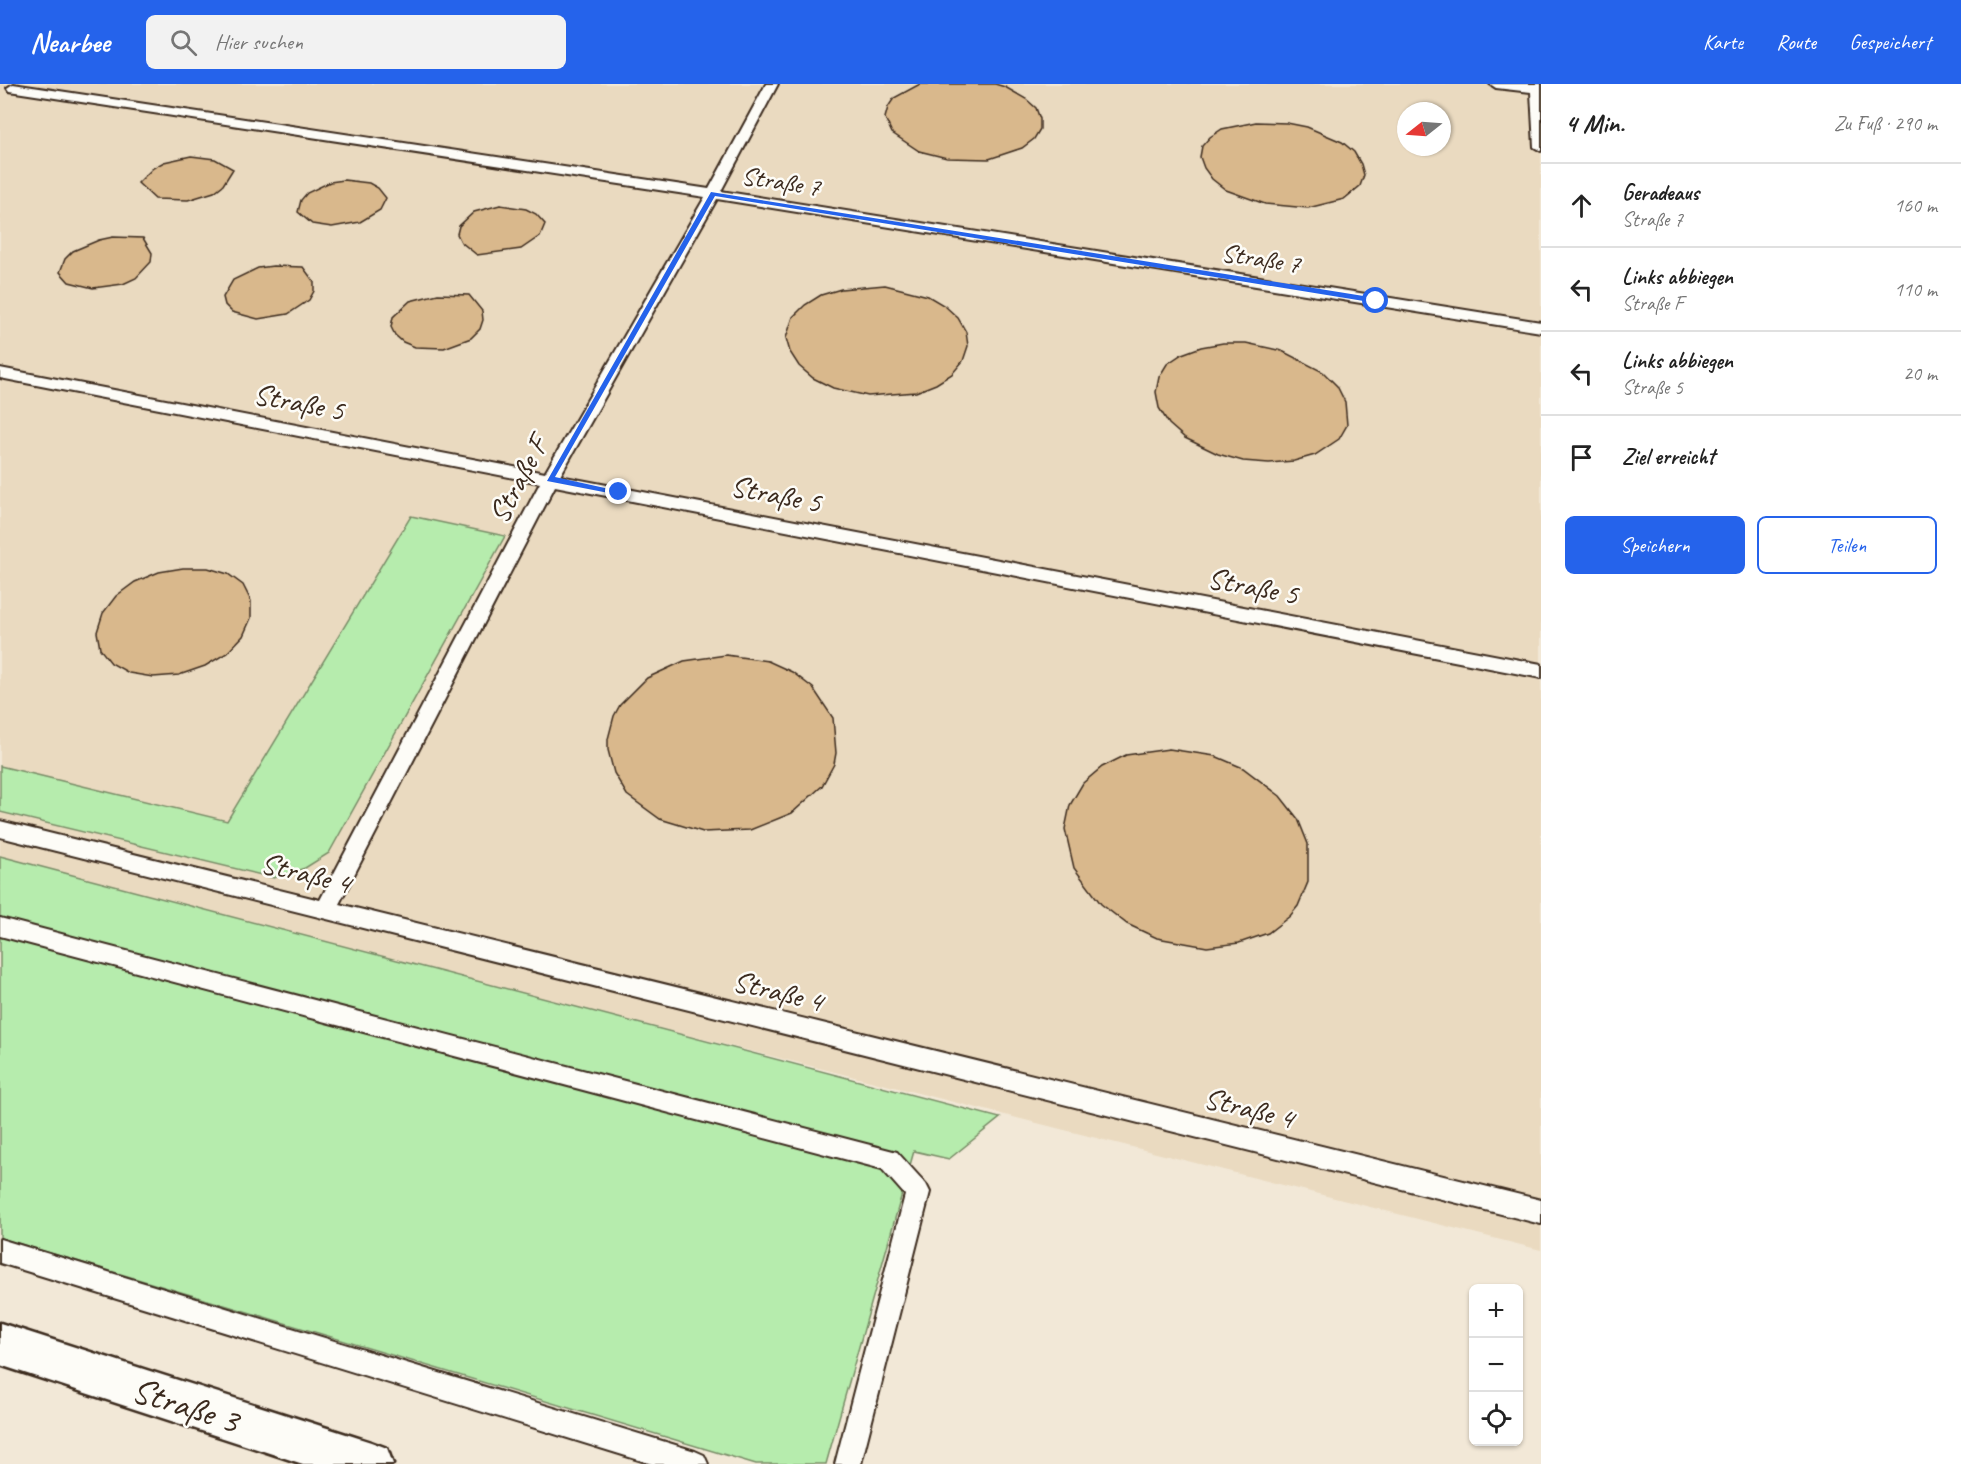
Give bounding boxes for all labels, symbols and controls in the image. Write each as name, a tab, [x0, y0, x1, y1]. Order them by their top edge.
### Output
search box	[146, 15, 566, 69]
text: Nearbee	[30, 25, 110, 60]
icon: search	[167, 26, 200, 59]
text: Hier suchen	[215, 28, 303, 56]
text: Karte	[1703, 29, 1743, 55]
text: Route	[1776, 29, 1816, 55]
text: Gespeichert	[1849, 29, 1931, 55]
north arrow	[1397, 102, 1451, 156]
text: 4 Min.	[1565, 107, 1624, 140]
text: Zu Fuß · 290 m	[1834, 111, 1937, 136]
street label: Straße 7	[739, 159, 824, 204]
text: Geradeaus	[1622, 179, 1699, 207]
icon: ahead	[1565, 189, 1598, 222]
text: 160 m	[1894, 193, 1937, 218]
text: Straße 7	[1622, 207, 1683, 232]
street label: Straße 7	[1219, 236, 1304, 281]
text: Links abbiegen	[1622, 263, 1733, 291]
icon: left	[1565, 273, 1598, 306]
text: 110 m	[1894, 277, 1937, 302]
route start	[1362, 287, 1388, 313]
text: Straße F	[1622, 291, 1683, 316]
text: Links abbiegen	[1622, 347, 1733, 375]
icon: left	[1565, 357, 1598, 390]
text: 20 m	[1903, 361, 1937, 386]
street label: Straße 5	[250, 375, 349, 430]
text: Straße 5	[1622, 375, 1683, 400]
street label: Straße F	[480, 425, 559, 529]
icon: arrive	[1565, 441, 1598, 474]
text: Ziel erreicht	[1622, 443, 1715, 471]
street label: Straße 5	[727, 467, 826, 522]
route end	[605, 478, 631, 504]
button: Speichern	[1565, 516, 1745, 574]
button: Teilen	[1757, 516, 1937, 574]
street label: Straße 5	[1204, 559, 1303, 614]
street label: Straße 4	[257, 843, 357, 903]
street label: Straße 4	[729, 961, 829, 1021]
street label: Straße 4	[1200, 1078, 1300, 1138]
map controls	[1469, 1284, 1523, 1446]
button: +	[1469, 1284, 1523, 1338]
button: −	[1469, 1338, 1523, 1392]
street label: Straße 3	[126, 1366, 248, 1445]
button: locate	[1469, 1392, 1523, 1446]

